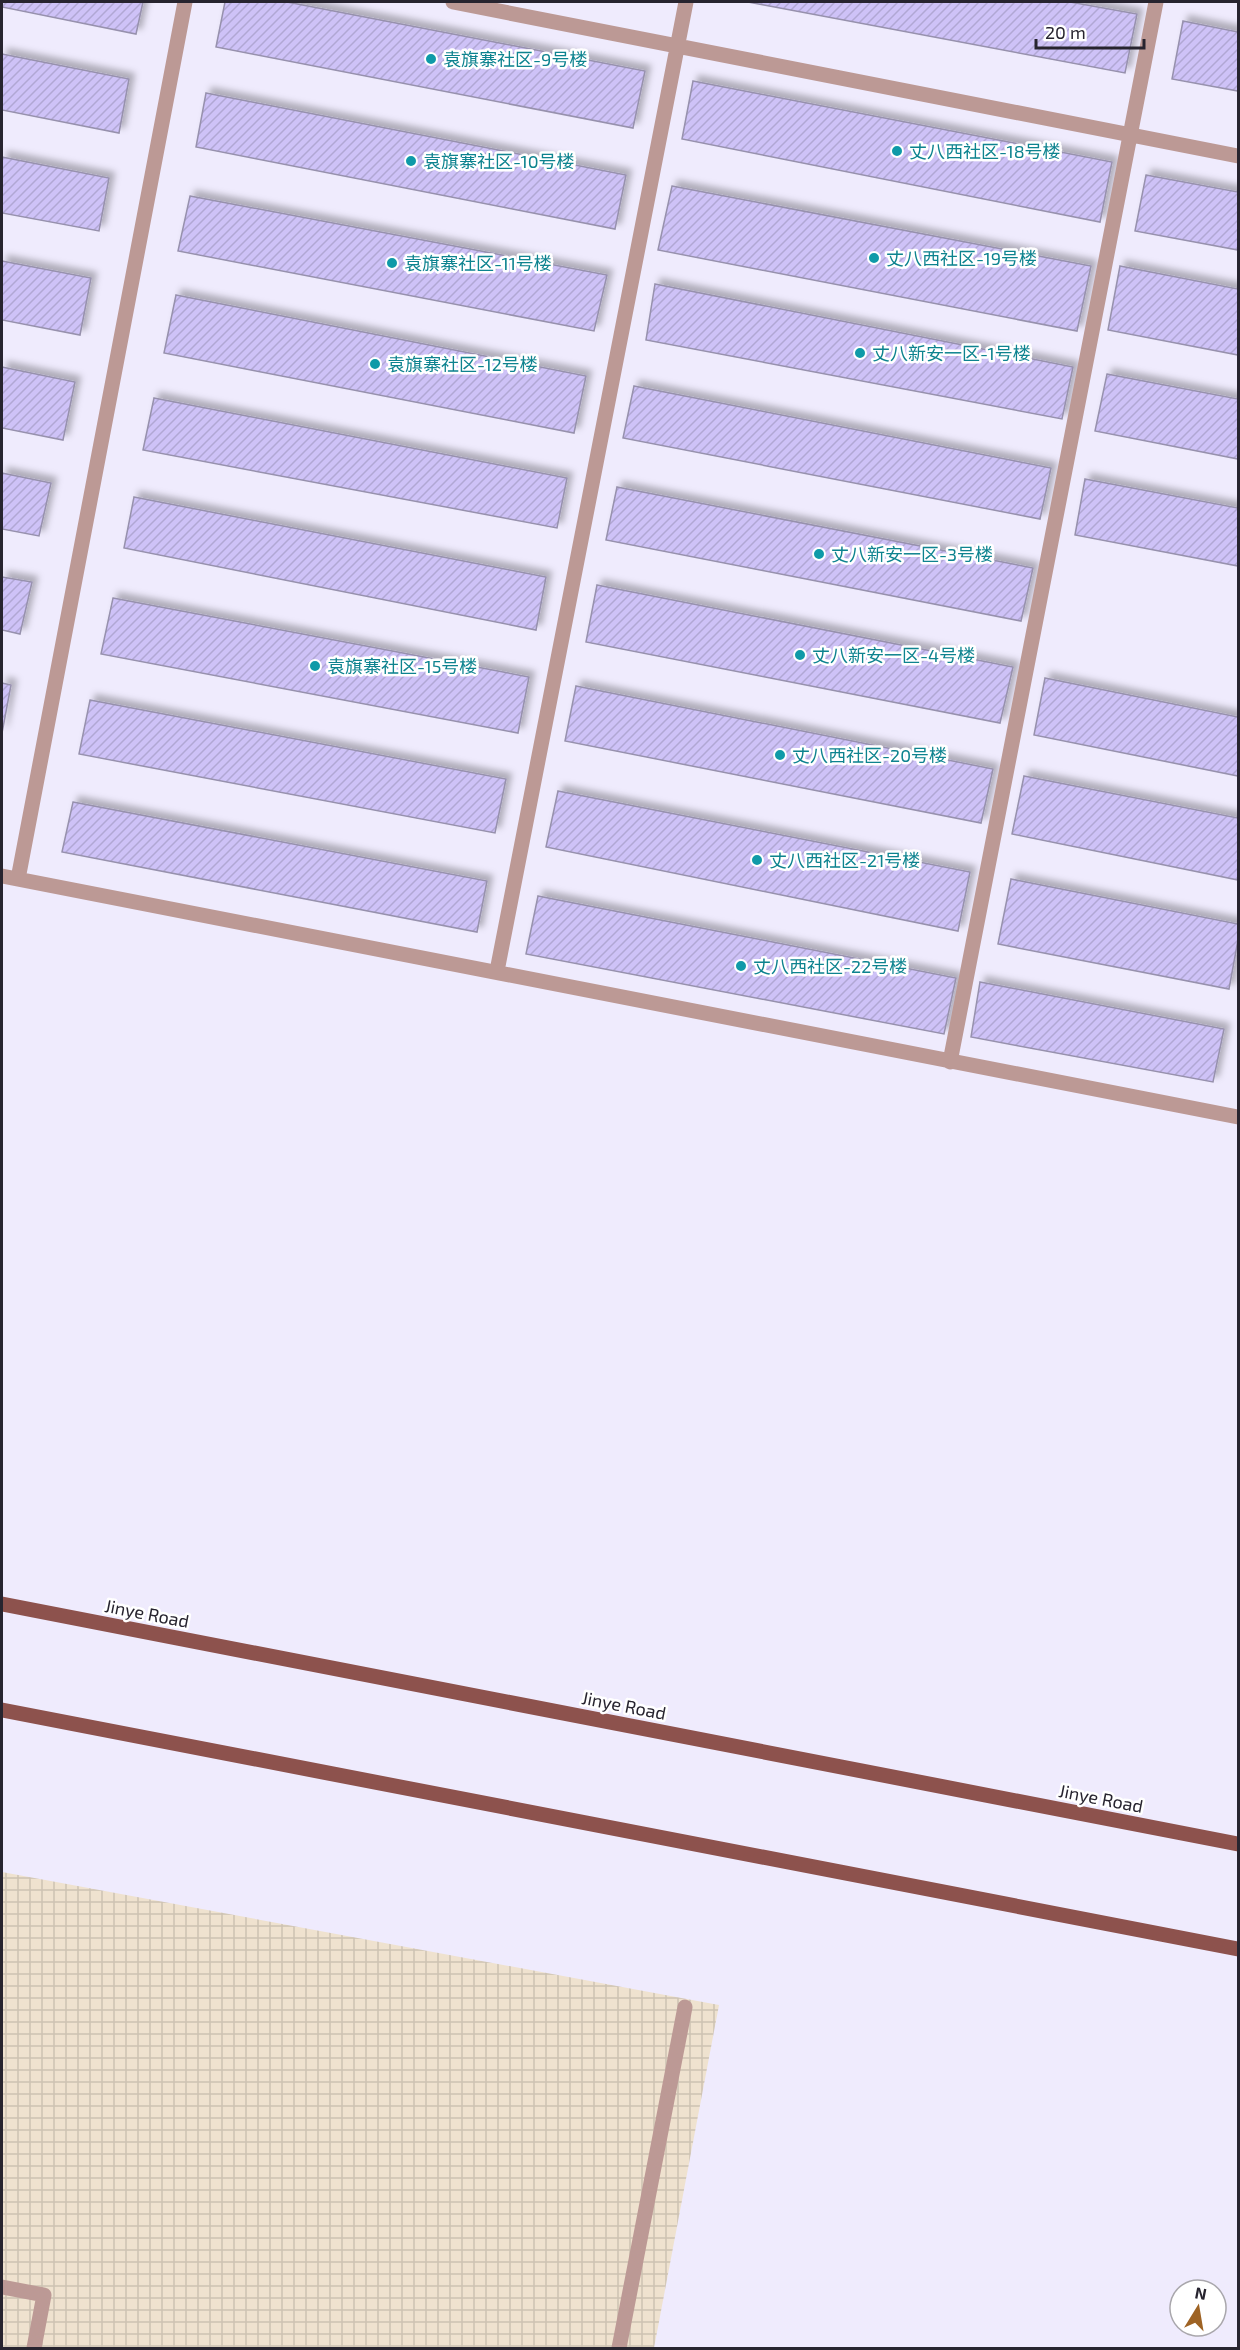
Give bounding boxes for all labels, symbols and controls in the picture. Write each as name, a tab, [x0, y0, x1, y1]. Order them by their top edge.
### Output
scale bar	[1036, 12, 1144, 50]
text: 20 m	[1045, 21, 1086, 43]
place label: 袁旗寨社区-9号楼	[443, 48, 587, 70]
marker: 袁旗寨社区-9号楼	[424, 52, 438, 66]
place label: 丈八西社区-18号楼	[909, 140, 1061, 162]
marker: 丈八西社区-18号楼	[890, 144, 904, 158]
place label: 袁旗寨社区-10号楼	[423, 150, 575, 172]
marker: 袁旗寨社区-10号楼	[404, 154, 418, 168]
place label: 丈八西社区-19号楼	[886, 247, 1037, 269]
marker: 丈八西社区-19号楼	[867, 251, 881, 265]
place label: 袁旗寨社区-11号楼	[404, 252, 552, 274]
marker: 袁旗寨社区-11号楼	[385, 256, 399, 270]
place label: 丈八新安一区-1号楼	[872, 342, 1031, 364]
marker: 丈八新安一区-1号楼	[853, 346, 867, 360]
place label: 袁旗寨社区-12号楼	[387, 353, 538, 375]
marker: 袁旗寨社区-12号楼	[368, 357, 382, 371]
place label: 丈八新安一区-3号楼	[831, 543, 993, 565]
marker: 丈八新安一区-3号楼	[812, 547, 826, 561]
place label: 丈八新安一区-4号楼	[812, 644, 975, 666]
marker: 丈八新安一区-4号楼	[793, 648, 807, 662]
place label: 袁旗寨社区-15号楼	[327, 655, 477, 677]
marker: 袁旗寨社区-15号楼	[308, 659, 322, 673]
place label: 丈八西社区-20号楼	[792, 744, 947, 766]
marker: 丈八西社区-20号楼	[773, 748, 787, 762]
place label: 丈八西社区-21号楼	[769, 849, 920, 871]
marker: 丈八西社区-21号楼	[750, 853, 764, 867]
place label: 丈八西社区-22号楼	[753, 955, 907, 977]
marker: 丈八西社区-22号楼	[734, 959, 748, 973]
street label: Jinye Road	[103, 1594, 191, 1632]
street label: Jinye Road	[580, 1686, 668, 1724]
street label: Jinye Road	[1057, 1779, 1145, 1817]
north arrow	[1168, 2278, 1228, 2338]
text: N	[1193, 2282, 1208, 2303]

